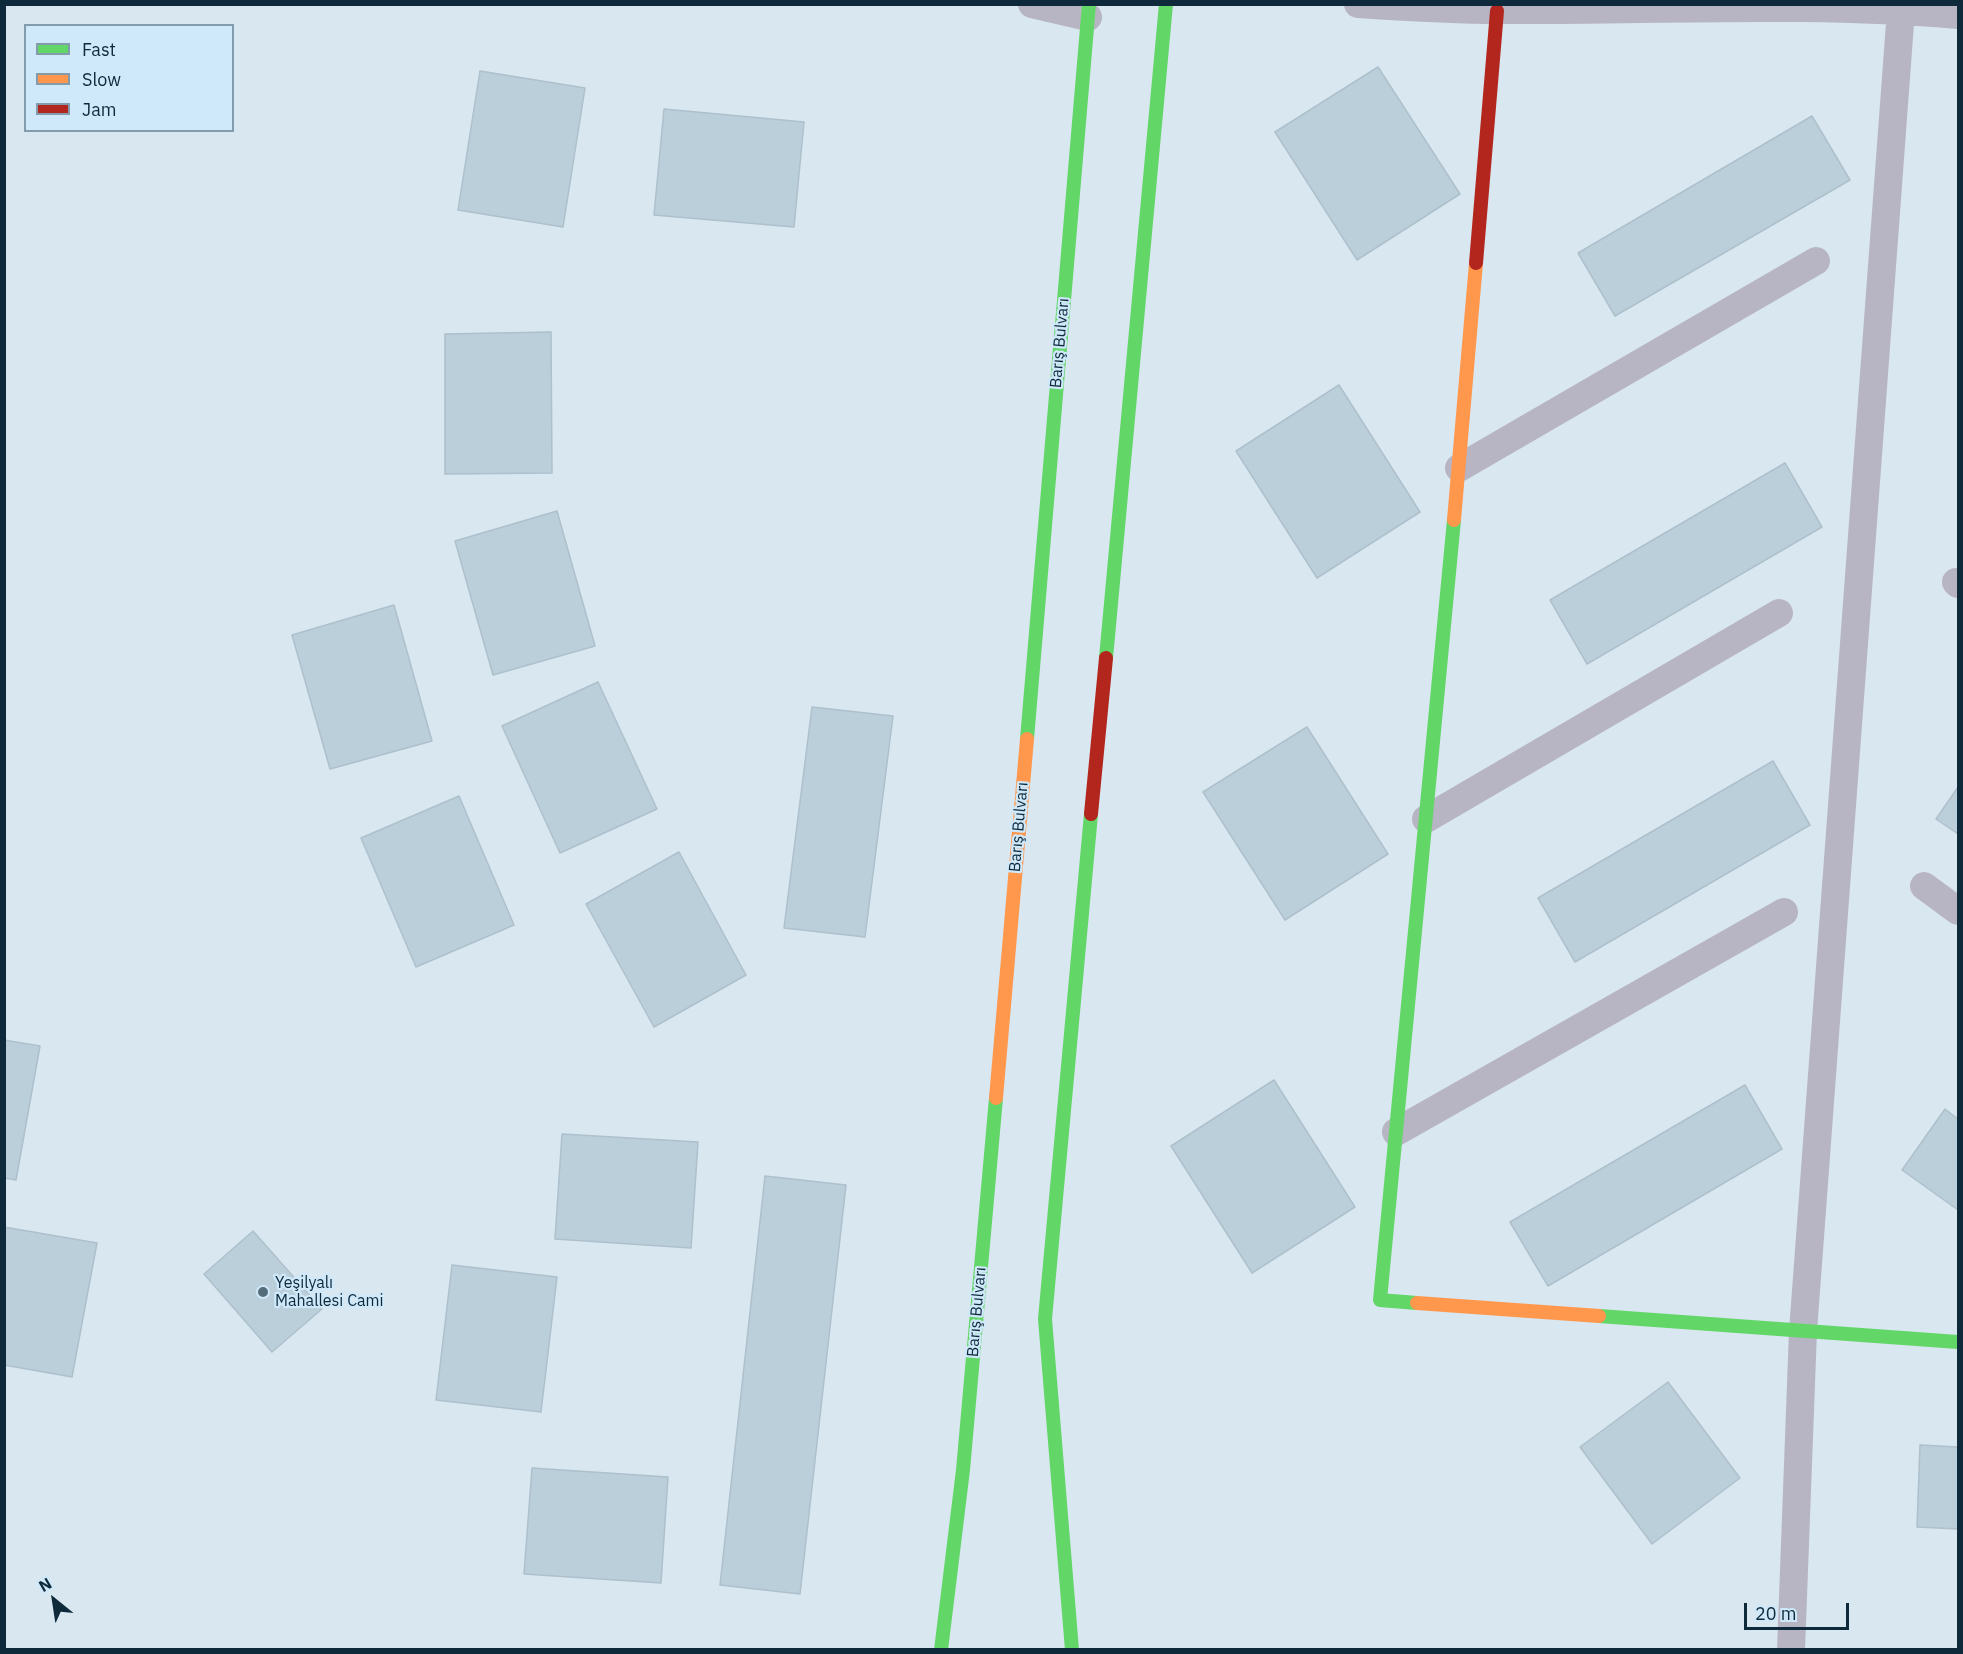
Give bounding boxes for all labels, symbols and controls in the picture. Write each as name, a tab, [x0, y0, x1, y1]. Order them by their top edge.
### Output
legend	[24, 24, 234, 132]
text: Fast	[82, 38, 116, 61]
text: Slow	[82, 68, 121, 91]
text: Jam	[82, 98, 117, 121]
street label: Barış Bulvarı	[1047, 297, 1073, 389]
street label: Barış Bulvarı	[1006, 781, 1032, 873]
street label: Barış Bulvarı	[964, 1266, 990, 1358]
place label: Yeşilyalı Mahallesi Cami	[275, 1273, 384, 1311]
marker: Yeşilyalı Mahallesi Cami	[256, 1285, 270, 1299]
north arrow	[24, 1570, 84, 1630]
text: N	[35, 1573, 55, 1596]
scale bar	[1747, 1591, 1852, 1629]
text: 20 m	[1755, 1602, 1797, 1625]

